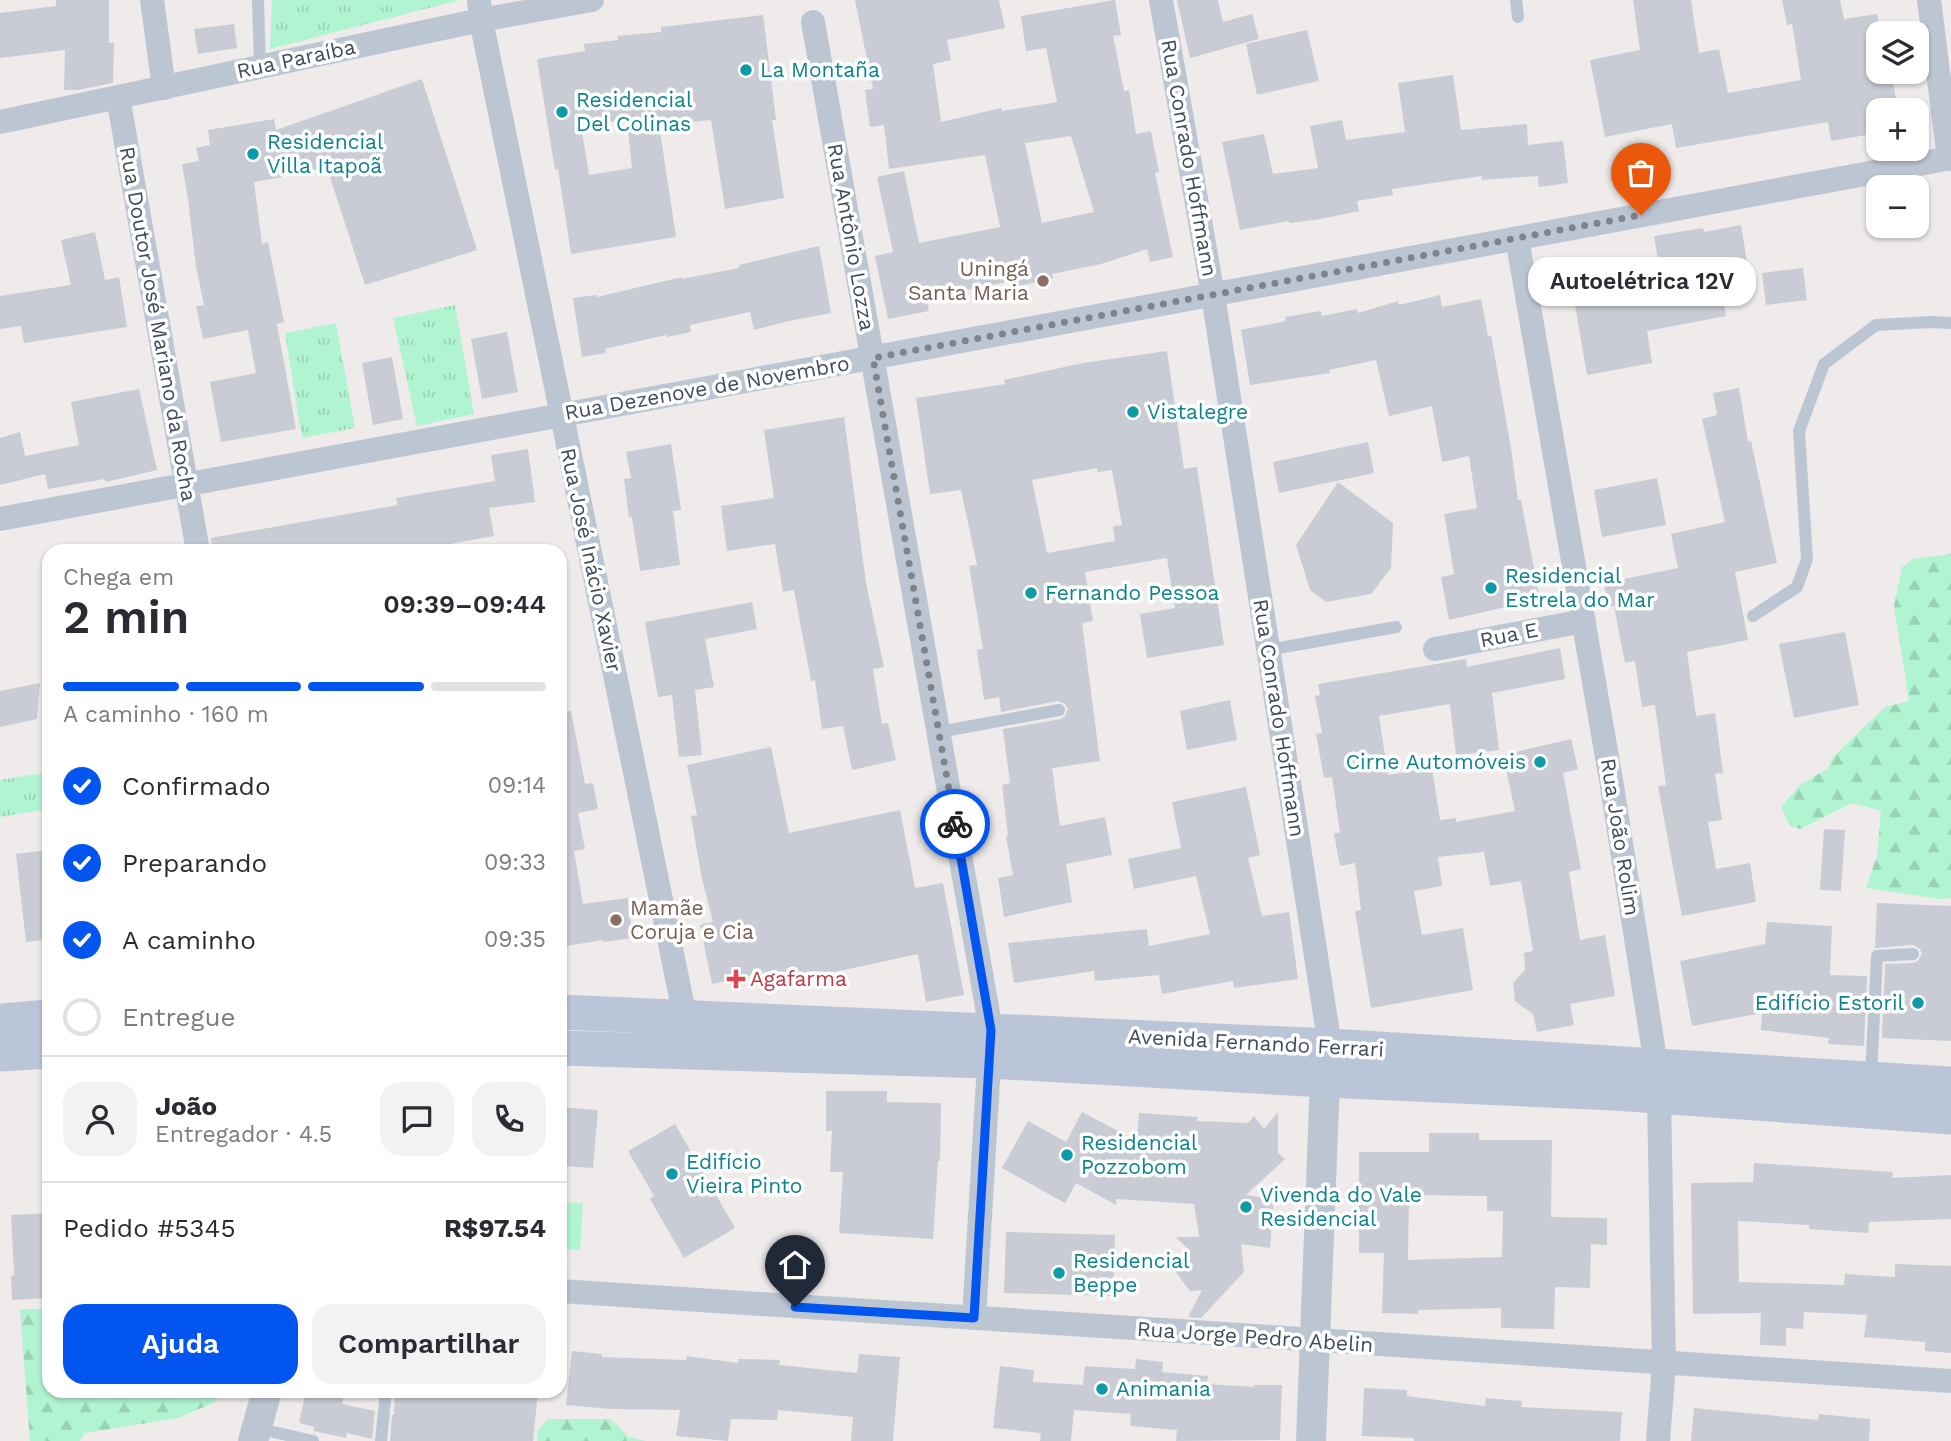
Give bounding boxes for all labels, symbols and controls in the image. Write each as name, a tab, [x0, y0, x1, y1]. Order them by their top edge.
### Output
map controls	[1866, 21, 1929, 238]
button: layers	[1866, 21, 1929, 84]
street label: Rua Paraíba	[234, 34, 358, 83]
street label: Rua Conrado Hoffmann	[1156, 37, 1223, 278]
place label: La Montaña	[760, 57, 880, 82]
marker: La Montaña	[738, 62, 754, 78]
place label: Residencial Del Colinas	[576, 87, 693, 136]
button: +	[1866, 98, 1929, 161]
marker: Residencial Del Colinas	[554, 104, 570, 120]
place label: Residencial Villa Itapoã	[267, 129, 384, 178]
street label: Rua Antônio Lozza	[823, 141, 880, 333]
pin	[1611, 143, 1671, 215]
street label: Rua Doutor José Mariano da Rocha	[115, 145, 202, 503]
marker: Residencial Villa Itapoã	[245, 146, 261, 162]
icon: bag	[1622, 154, 1660, 192]
button: −	[1866, 175, 1929, 238]
place label: Uningá Santa Maria	[908, 256, 1029, 305]
callout: Autoelétrica 12V	[1527, 257, 1755, 306]
text: Autoelétrica 12V	[1550, 268, 1734, 295]
marker: Uningá Santa Maria	[1035, 273, 1051, 289]
street label: Rua Dezenove de Novembro	[563, 350, 851, 425]
place label: Vistalegre	[1147, 399, 1248, 424]
marker: Vistalegre	[1125, 404, 1141, 420]
street label: Rua José Inácio Xavier	[556, 446, 628, 675]
place label: Residencial Estrela do Mar	[1505, 563, 1655, 612]
text: Chega em	[63, 564, 174, 591]
place label: Fernando Pessoa	[1045, 580, 1220, 605]
marker: Residencial Estrela do Mar	[1483, 580, 1499, 596]
marker: Fernando Pessoa	[1023, 585, 1039, 601]
text: 09:39–09:44	[383, 589, 546, 619]
text: 2 min	[63, 590, 189, 644]
street label: Rua Conrado Hoffmann	[1248, 597, 1311, 839]
street label: Rua E	[1478, 617, 1540, 652]
text: A caminho · 160 m	[63, 701, 269, 728]
place label: Cirne Automóveis	[1346, 749, 1526, 774]
marker: Cirne Automóveis	[1532, 754, 1548, 770]
street label: Rua João Rolim	[1596, 756, 1645, 917]
icon: check	[63, 767, 101, 805]
text: Confirmado	[122, 771, 271, 801]
text: 09:14	[488, 772, 546, 799]
courier	[920, 789, 990, 859]
icon: bike	[936, 805, 974, 843]
icon: check	[63, 844, 101, 882]
text: Preparando	[122, 848, 267, 878]
text: 09:33	[484, 849, 546, 876]
place label: Mamãe Coruja e Cia	[630, 895, 754, 944]
marker: Mamãe Coruja e Cia	[608, 912, 624, 928]
icon: check	[63, 921, 101, 959]
text: A caminho	[122, 925, 256, 955]
text: 09:35	[484, 926, 546, 953]
place label: Agafarma	[750, 966, 847, 991]
marker: Agafarma	[728, 971, 744, 987]
place label: Edifício Estoril	[1755, 990, 1905, 1015]
marker: Edifício Estoril	[1910, 995, 1926, 1011]
text: Entregue	[122, 1002, 235, 1032]
street label: Avenida Fernando Ferrari	[1127, 1023, 1385, 1062]
button: person	[63, 1082, 137, 1156]
button: chat	[380, 1082, 454, 1156]
button: phone	[472, 1082, 546, 1156]
text: João	[155, 1091, 217, 1121]
text: Entregador · 4.5	[155, 1121, 332, 1148]
place label: Residencial Pozzobom	[1081, 1130, 1198, 1179]
marker: Residencial Pozzobom	[1059, 1147, 1075, 1163]
place label: Edifício Vieira Pinto	[686, 1149, 802, 1198]
marker: Edifício Vieira Pinto	[664, 1166, 680, 1182]
place label: Vivenda do Vale Residencial	[1260, 1182, 1422, 1231]
marker: Vivenda do Vale Residencial	[1238, 1199, 1254, 1215]
text: Pedido #5345	[63, 1213, 236, 1243]
text: R$97.54	[444, 1213, 546, 1243]
pin	[765, 1235, 825, 1307]
icon: home	[776, 1246, 814, 1284]
place label: Residencial Beppe	[1073, 1248, 1190, 1297]
marker: Residencial Beppe	[1051, 1265, 1067, 1281]
button: Ajuda	[63, 1304, 298, 1384]
button: Compartilhar	[312, 1304, 546, 1384]
street label: Rua Jorge Pedro Abelin	[1136, 1316, 1374, 1357]
place label: Animania	[1116, 1376, 1211, 1401]
marker: Animania	[1094, 1381, 1110, 1397]

